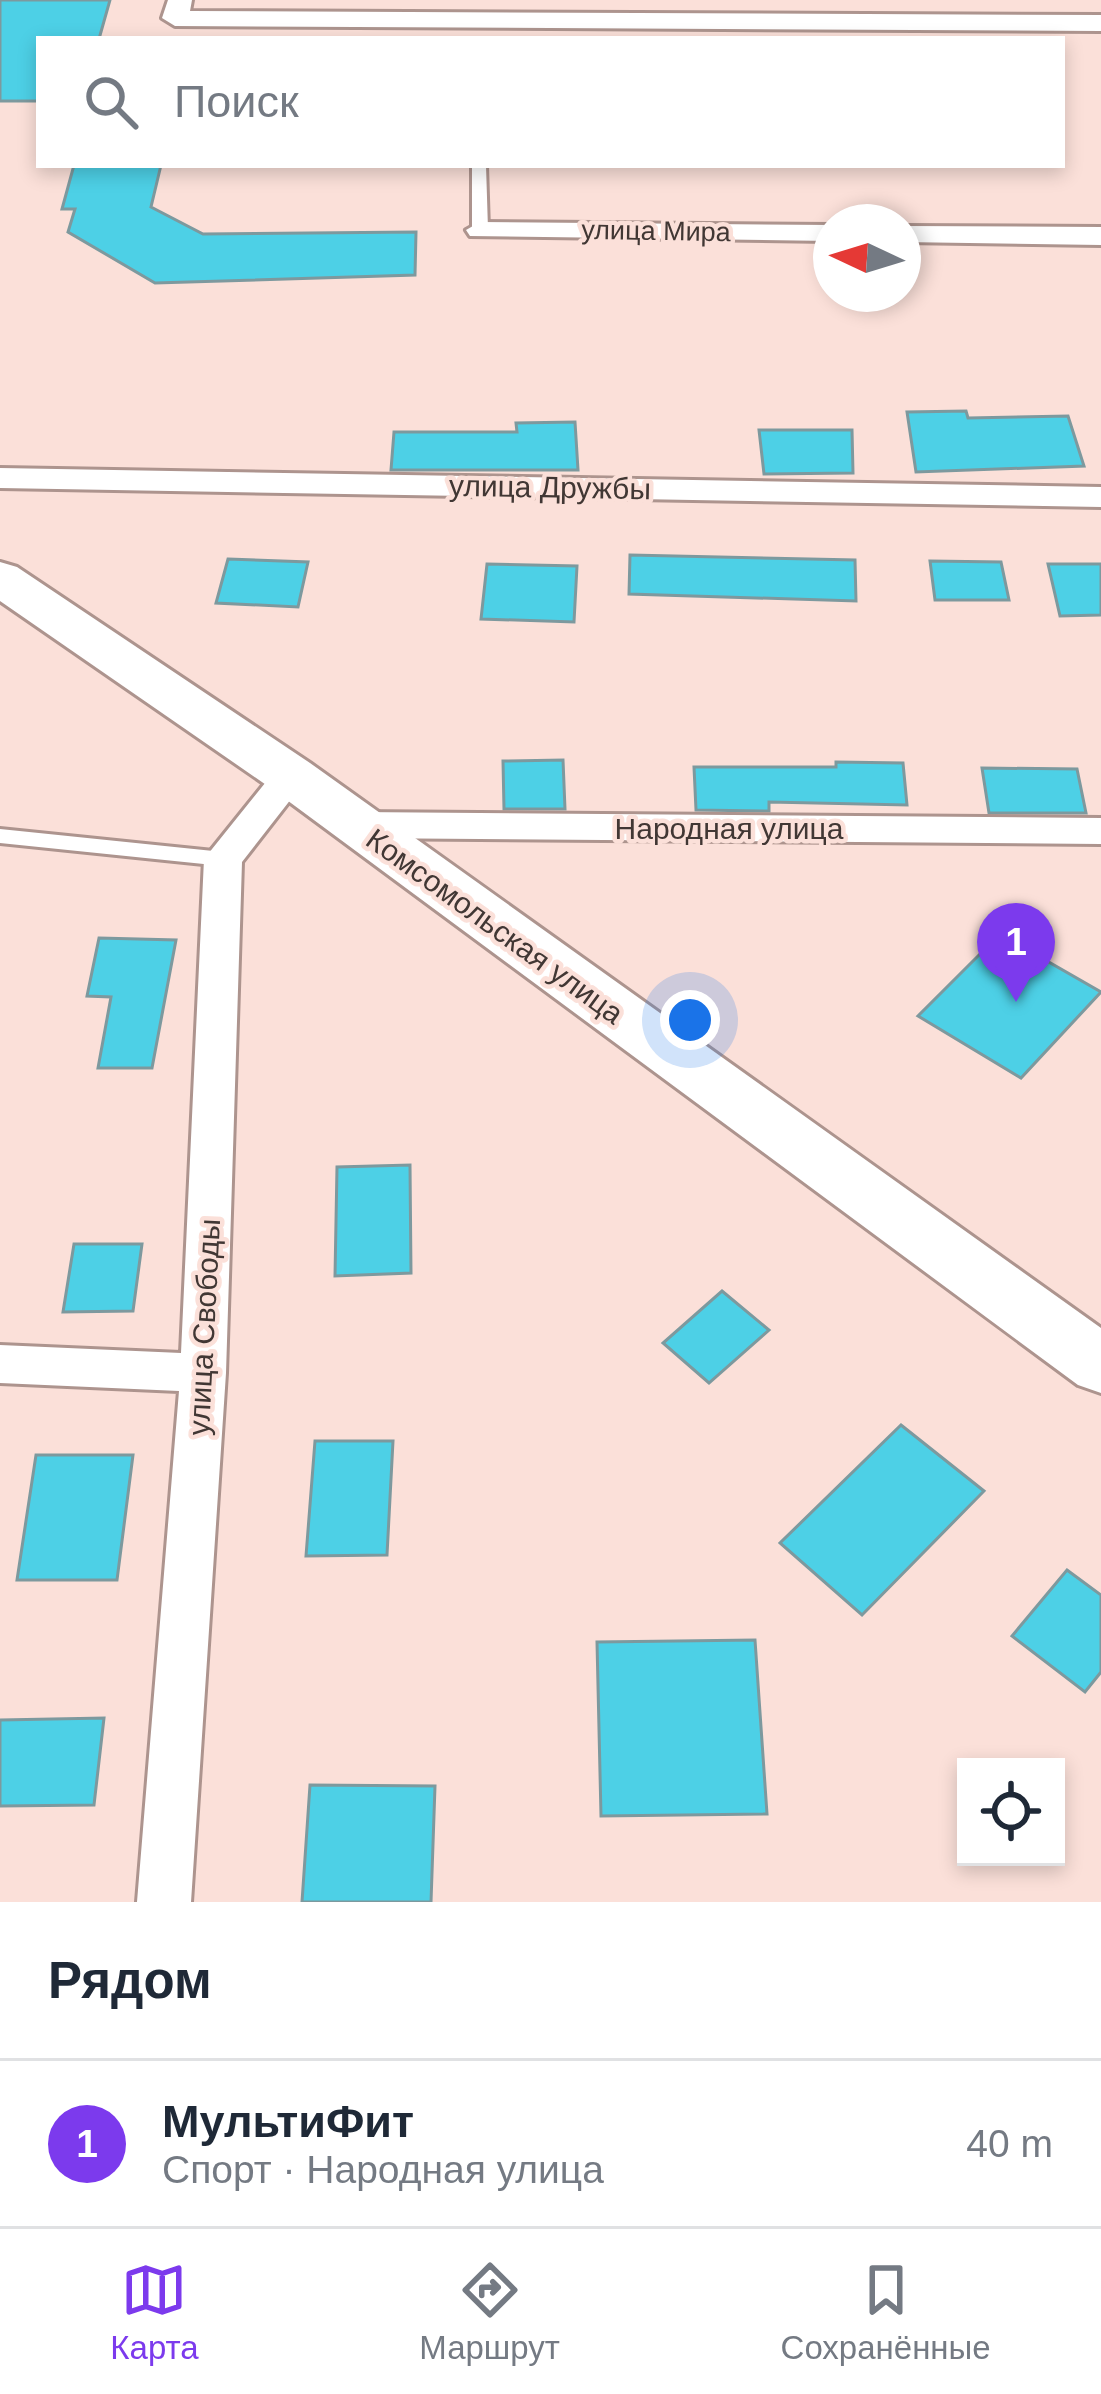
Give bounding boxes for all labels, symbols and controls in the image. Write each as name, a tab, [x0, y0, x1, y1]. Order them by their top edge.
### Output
search box	[36, 36, 1065, 168]
icon: search	[78, 69, 144, 135]
text: Поиск	[174, 76, 299, 127]
north arrow	[813, 204, 921, 312]
street label: улица Мира	[581, 215, 732, 247]
street label: улица Дружбы	[449, 469, 651, 505]
street label: Народная улица	[615, 812, 844, 845]
street label: Комсомольская улица	[360, 822, 630, 1030]
pin: 1	[977, 903, 1055, 1002]
your location	[660, 990, 720, 1050]
street label: улица Свободы	[182, 1218, 226, 1436]
map controls	[957, 1758, 1065, 1866]
button: locate	[957, 1758, 1065, 1866]
text: Рядом	[48, 1952, 212, 2009]
text: МультиФит	[162, 2096, 414, 2147]
text: 1	[76, 2122, 98, 2165]
text: 40 m	[966, 2122, 1053, 2165]
text: Спорт · Народная улица	[162, 2148, 604, 2191]
tab: Карта	[110, 2257, 199, 2367]
tab: Маршрут	[419, 2257, 560, 2367]
tab: Сохранённые	[781, 2257, 991, 2367]

